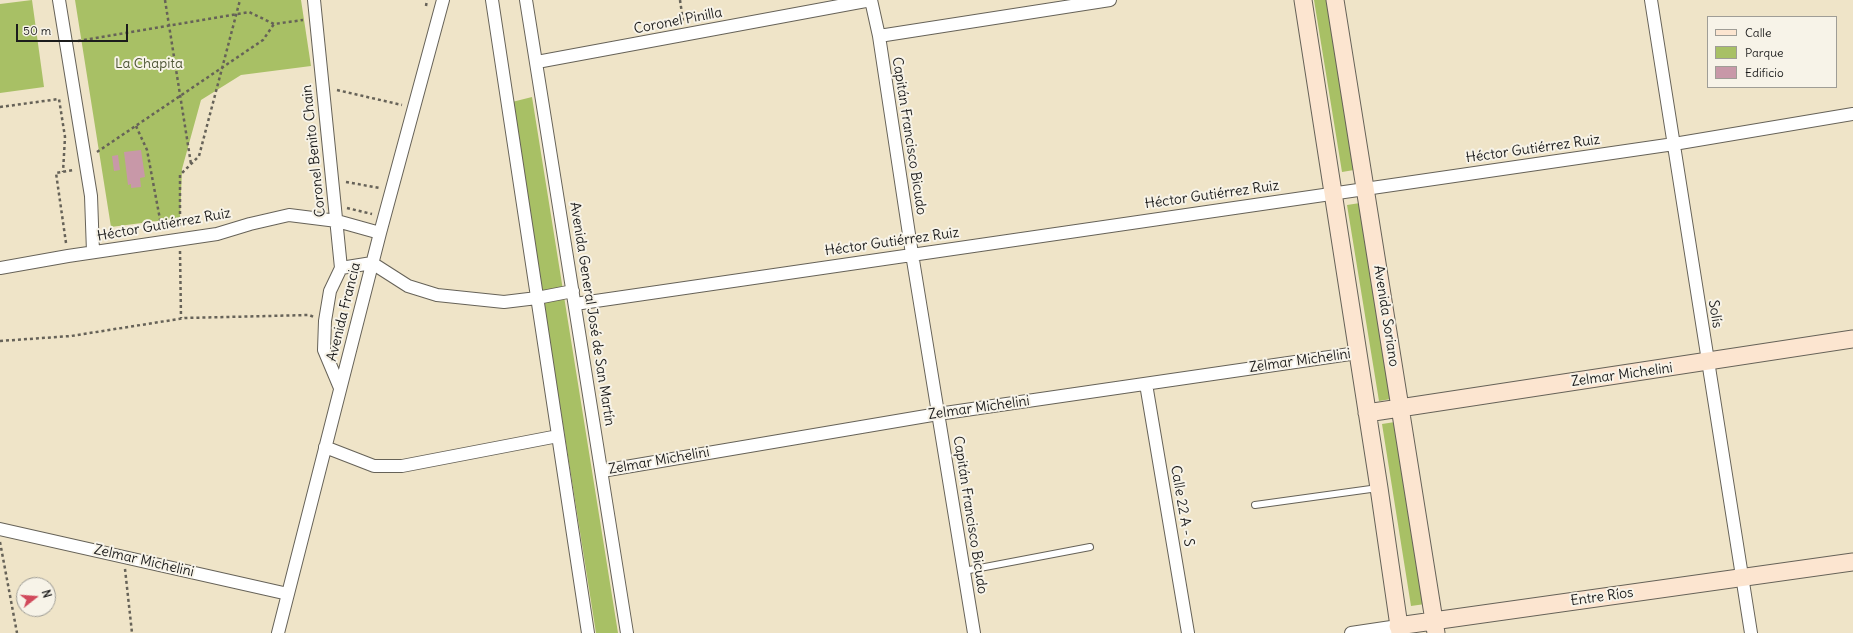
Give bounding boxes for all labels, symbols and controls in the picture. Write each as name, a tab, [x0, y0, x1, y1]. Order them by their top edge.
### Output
street label: Coronel Pinilla	[632, 4, 724, 38]
scale bar	[18, 16, 130, 42]
legend	[1707, 16, 1837, 88]
text: 50 m	[23, 23, 51, 38]
text: Calle	[1745, 25, 1772, 40]
text: Parque	[1745, 45, 1784, 60]
park label: La Chapita	[115, 56, 183, 72]
street label: Capitán Francisco Bicudo	[888, 56, 930, 216]
text: Edificio	[1745, 65, 1784, 80]
street label: Coronel Benito Chain	[299, 84, 329, 218]
street label: Héctor Gutiérrez Ruiz	[1465, 131, 1601, 167]
street label: Héctor Gutiérrez Ruiz	[1144, 177, 1280, 213]
street label: Avenida General José de San Martín	[566, 201, 618, 427]
street label: Héctor Gutiérrez Ruiz	[96, 205, 232, 245]
street label: Héctor Gutiérrez Ruiz	[824, 224, 960, 260]
street label: Avenida Francia	[324, 261, 364, 363]
street label: Avenida Soriano	[1370, 264, 1402, 368]
street label: Solís	[1704, 299, 1726, 329]
street label: Zelmar Michelini	[1248, 346, 1352, 376]
street label: Zelmar Michelini	[1570, 360, 1674, 390]
street label: Zelmar Michelini	[927, 393, 1031, 423]
street label: Capitán Francisco Bicudo	[949, 435, 991, 595]
street label: Zelmar Michelini	[607, 444, 711, 478]
street label: Calle 22 A - S	[1167, 464, 1197, 548]
street label: Zelmar Michelini	[92, 541, 196, 581]
north arrow	[16, 577, 56, 617]
street label: Entre Ríos	[1569, 584, 1635, 610]
text: N	[39, 588, 54, 599]

